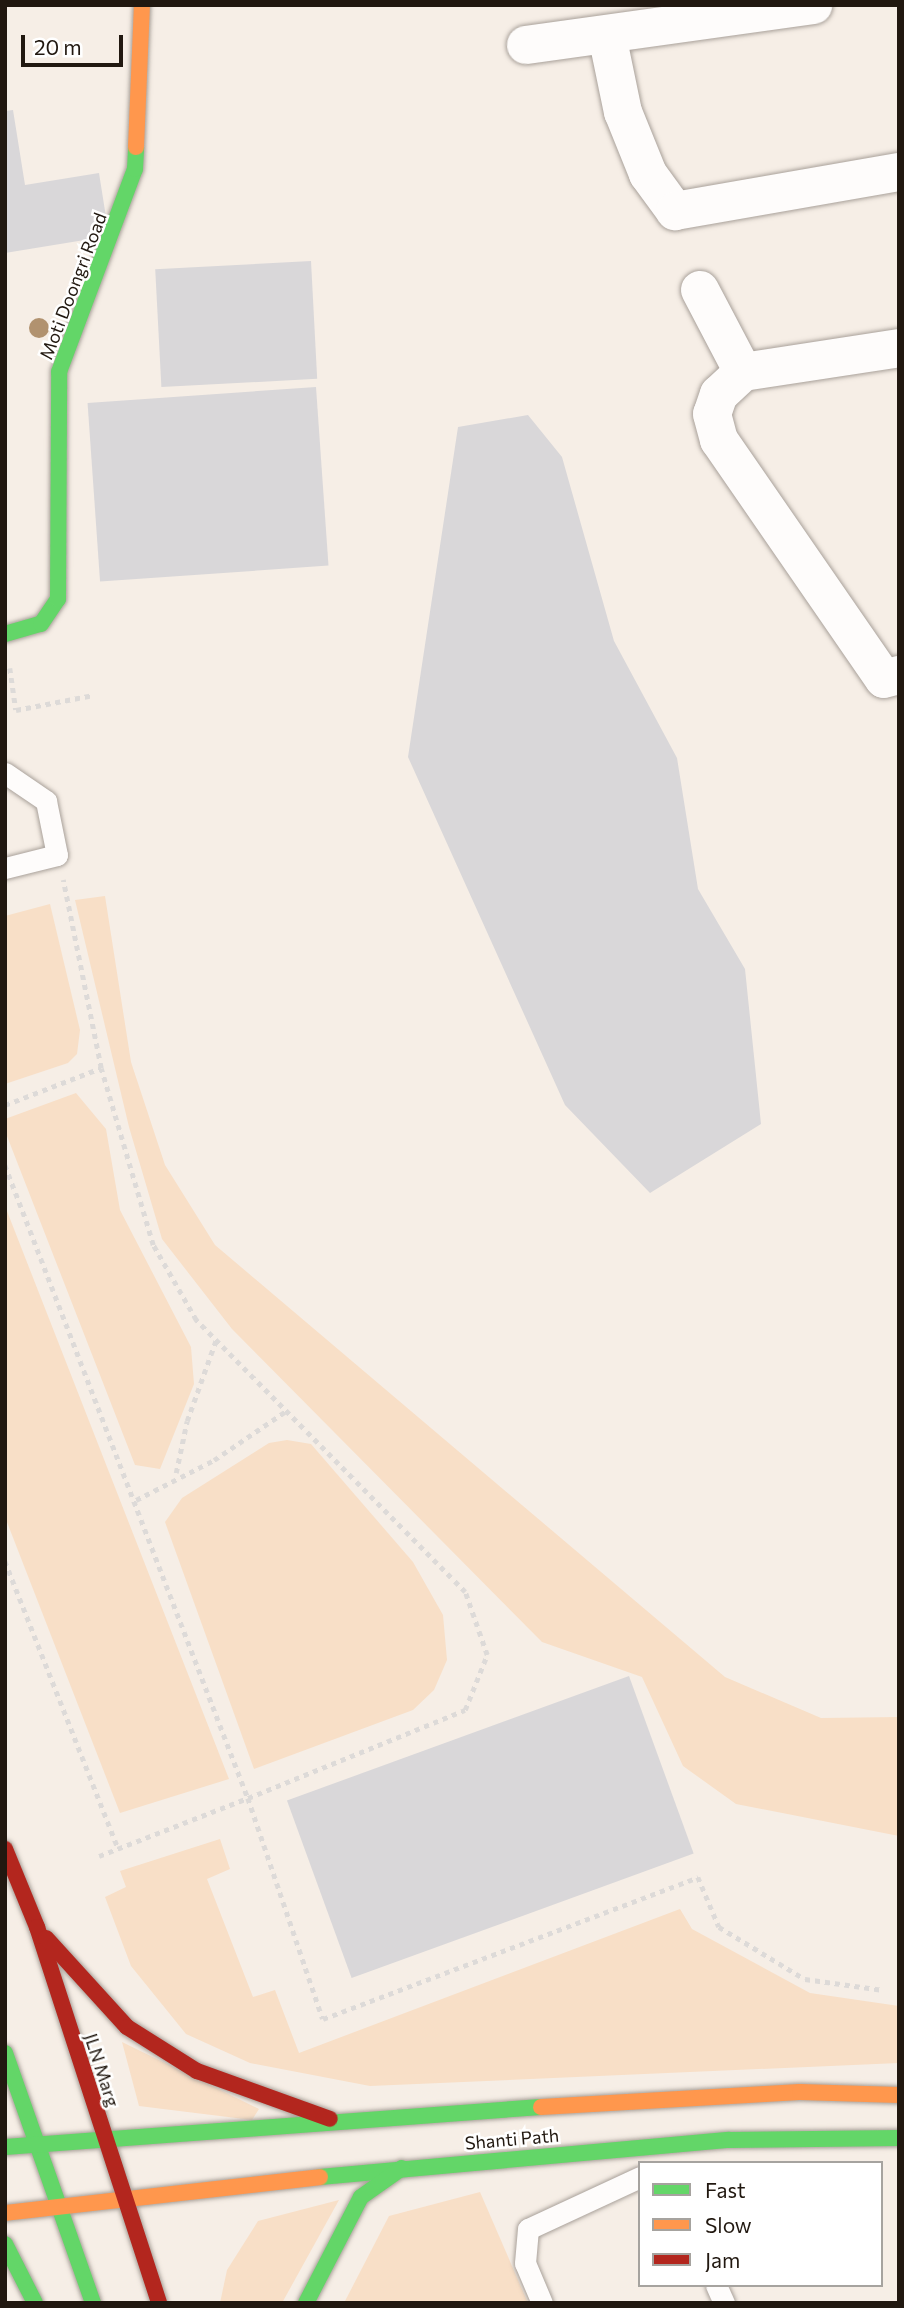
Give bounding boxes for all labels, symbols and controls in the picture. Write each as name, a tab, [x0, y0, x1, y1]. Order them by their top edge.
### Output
scale bar	[24, 21, 126, 65]
text: 20 m	[34, 34, 82, 59]
street label: Moti Doongri Road	[35, 210, 111, 362]
street label: JLN Marg	[80, 2031, 124, 2109]
street label: Shanti Path	[464, 2124, 560, 2154]
legend	[638, 2161, 883, 2287]
text: Fast	[705, 2177, 746, 2202]
text: Slow	[705, 2212, 752, 2237]
text: Jam	[705, 2247, 740, 2272]

